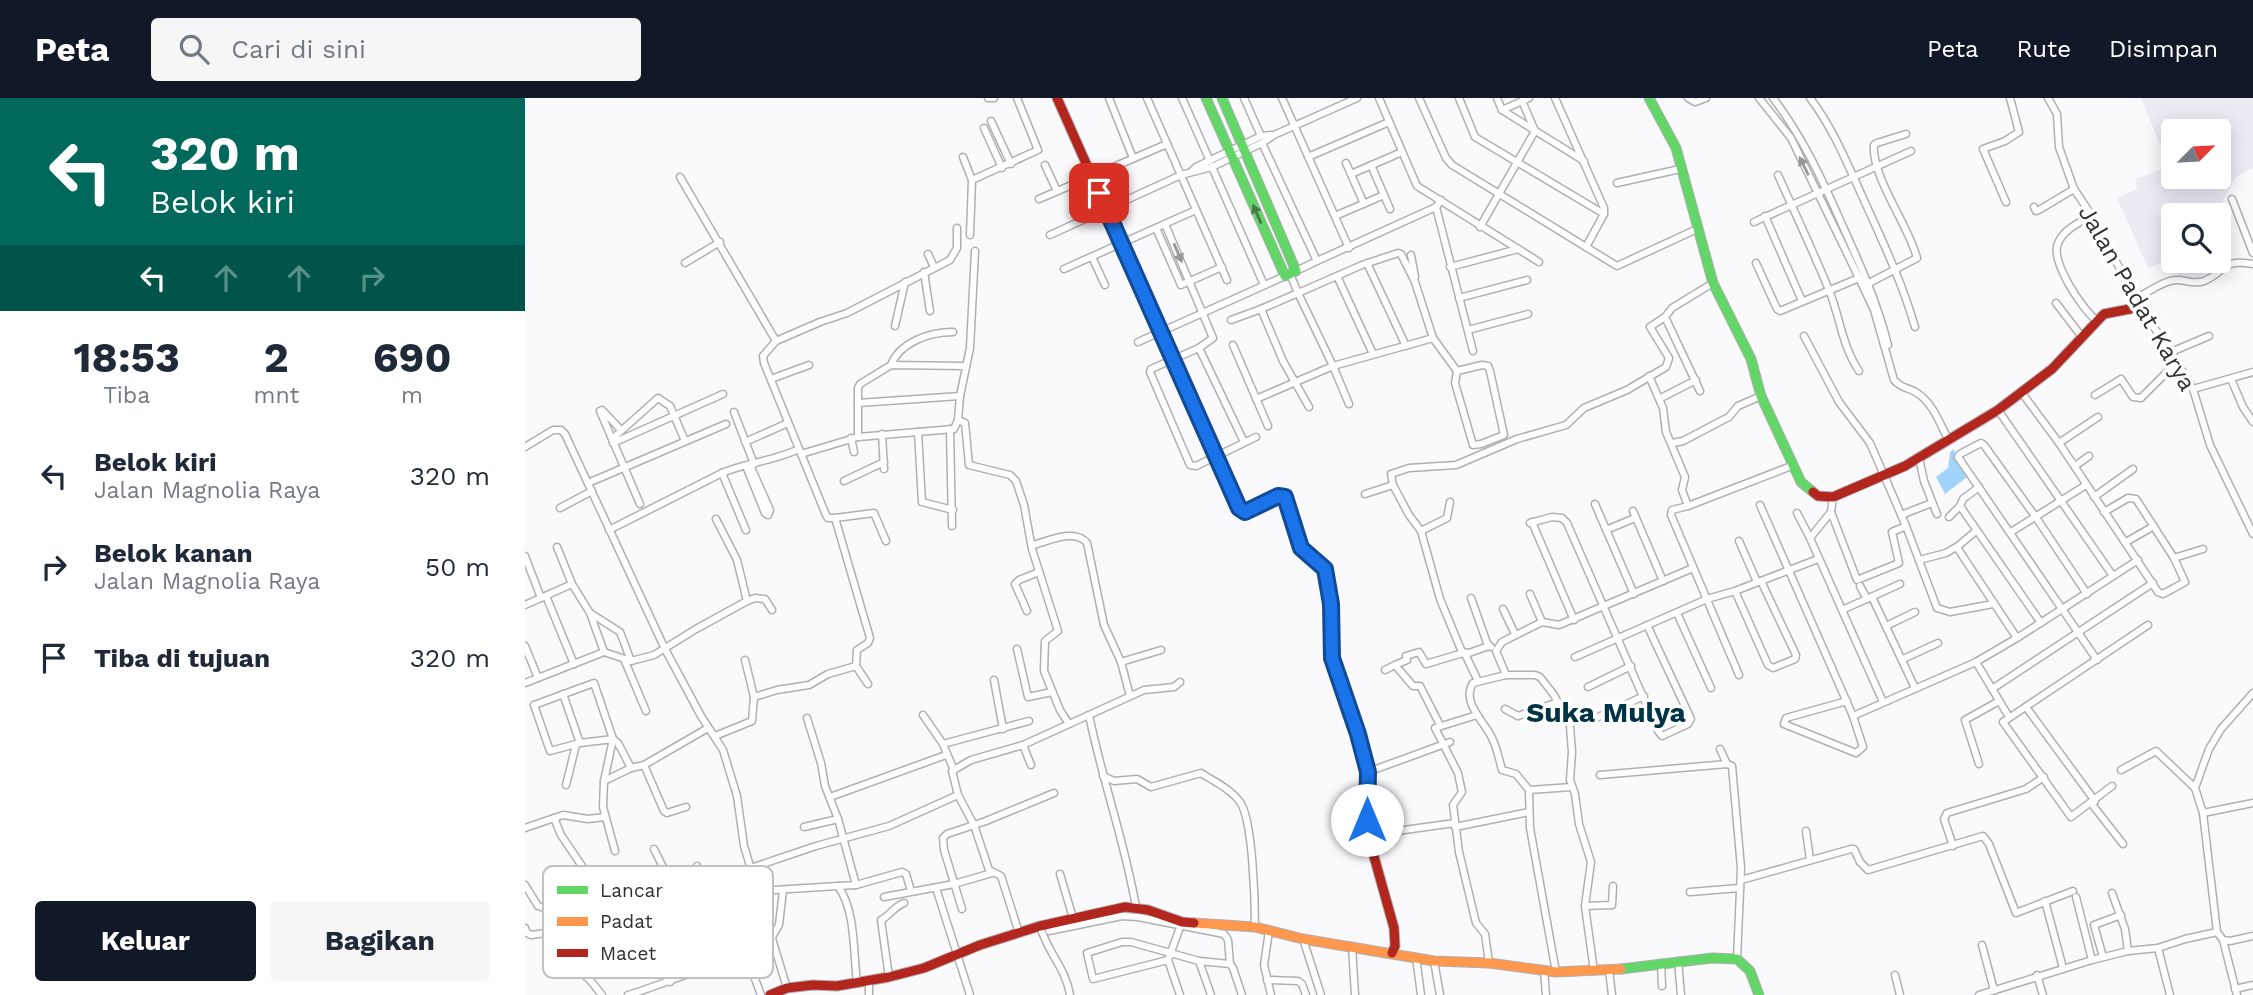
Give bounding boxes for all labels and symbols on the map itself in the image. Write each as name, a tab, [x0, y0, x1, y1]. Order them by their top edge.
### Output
north arrow	[2161, 119, 2231, 189]
one-way arrow	[1798, 156, 1810, 176]
pin	[1069, 163, 1129, 223]
street label: Jalan Padat Karya	[2072, 200, 2202, 396]
one-way arrow	[1251, 204, 1263, 224]
one-way arrow	[1173, 242, 1184, 263]
district label: Suka Mulya	[1526, 696, 1687, 729]
position arrow	[1330, 783, 1404, 857]
legend	[543, 866, 773, 978]
text: Lancar	[600, 879, 663, 902]
text: Padat	[600, 910, 653, 933]
text: Macet	[600, 942, 656, 965]

